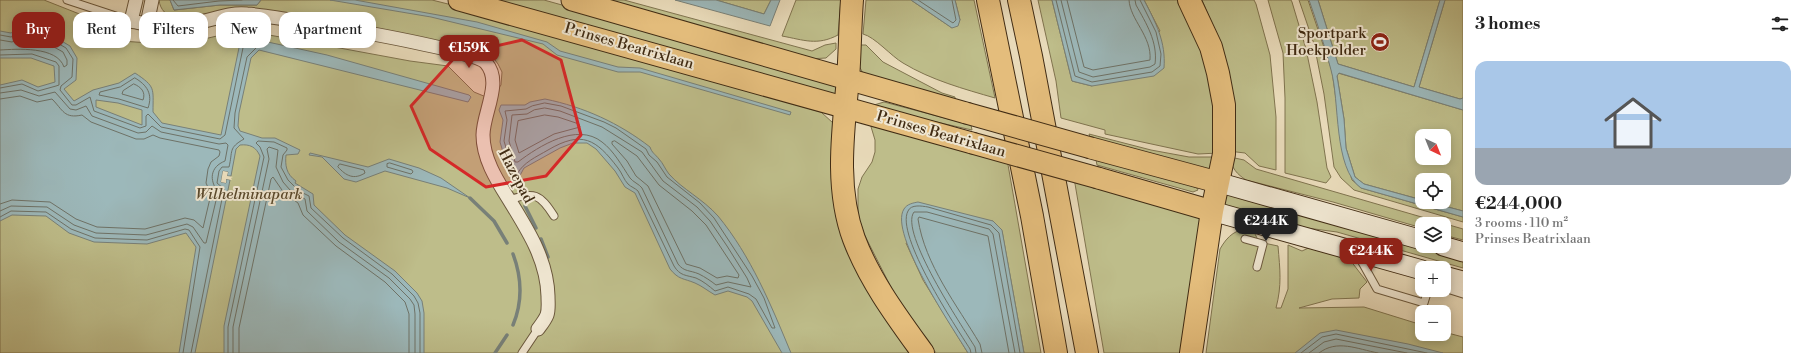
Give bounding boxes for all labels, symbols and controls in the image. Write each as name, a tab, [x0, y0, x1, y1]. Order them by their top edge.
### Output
chip: Buy	[12, 12, 65, 48]
chip: Rent	[73, 12, 131, 48]
chip: Filters	[139, 12, 208, 48]
chip: New	[216, 12, 271, 48]
chip: Apartment	[279, 12, 376, 48]
text: 3 homes	[1475, 13, 1540, 35]
icon: filters	[1769, 13, 1791, 35]
street label: Prinses Beatrixlaan	[562, 18, 696, 74]
place label: Sportpark Hoekpolder	[1286, 24, 1367, 60]
sports icon: Sportpark Hoekpolder	[1369, 31, 1391, 53]
pin: €159K	[441, 35, 497, 69]
text: €159K	[448, 40, 490, 56]
icon: home	[1597, 87, 1669, 159]
street label: Prinses Beatrixlaan	[874, 106, 1008, 162]
north arrow	[1415, 129, 1451, 165]
map controls	[1415, 129, 1451, 341]
street label: Hazepad	[494, 145, 538, 207]
button: locate	[1415, 173, 1451, 209]
park label: Wilhelminapark	[196, 185, 303, 204]
text: €244,000	[1475, 193, 1562, 215]
pin: €244K	[1238, 208, 1294, 242]
text: €244K	[1244, 213, 1288, 229]
text: 3 rooms · 110 m²	[1475, 215, 1568, 231]
button: layers	[1415, 217, 1451, 253]
text: Prinses Beatrixlaan	[1475, 231, 1591, 247]
pin: €244K	[1343, 238, 1399, 272]
text: €244K	[1349, 243, 1393, 259]
button: +	[1415, 261, 1451, 297]
button: −	[1415, 305, 1451, 341]

